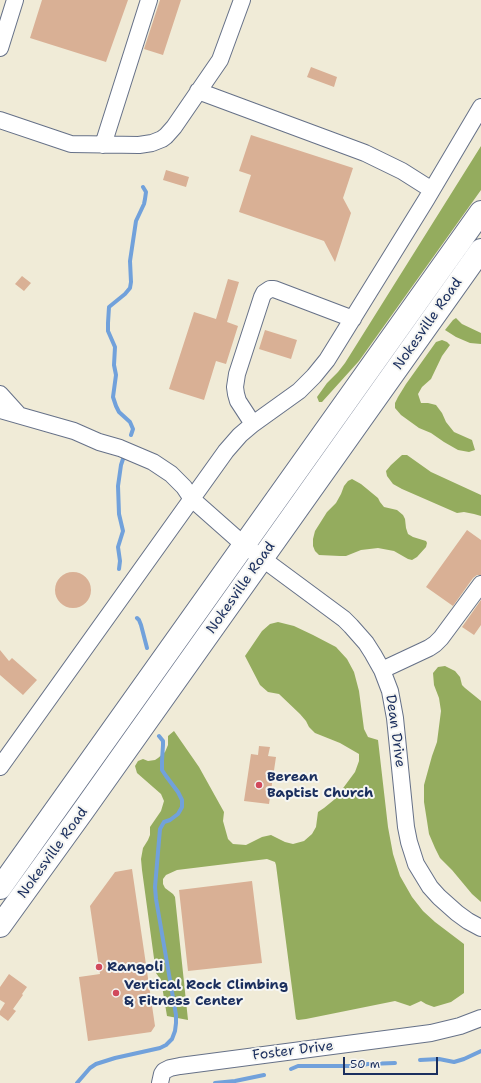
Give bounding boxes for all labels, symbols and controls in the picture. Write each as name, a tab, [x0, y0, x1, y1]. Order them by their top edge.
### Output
street label: Nokesville Road	[390, 275, 466, 373]
street label: Nokesville Road	[203, 539, 279, 637]
street label: Dean Drive	[382, 694, 408, 768]
place label: Berean Baptist Church	[267, 769, 373, 802]
marker: Berean Baptist Church	[254, 780, 264, 790]
street label: Nokesville Road	[14, 804, 92, 902]
place label: Rangoli	[107, 959, 163, 975]
marker: Rangoli	[94, 962, 104, 972]
place label: Vertical Rock Climbing & Fitness Center	[124, 977, 288, 1010]
marker: Vertical Rock Climbing & Fitness Center	[111, 988, 121, 998]
street label: Foster Drive	[252, 1038, 334, 1064]
scale bar	[345, 1049, 440, 1075]
text: 50 m	[350, 1056, 380, 1072]

